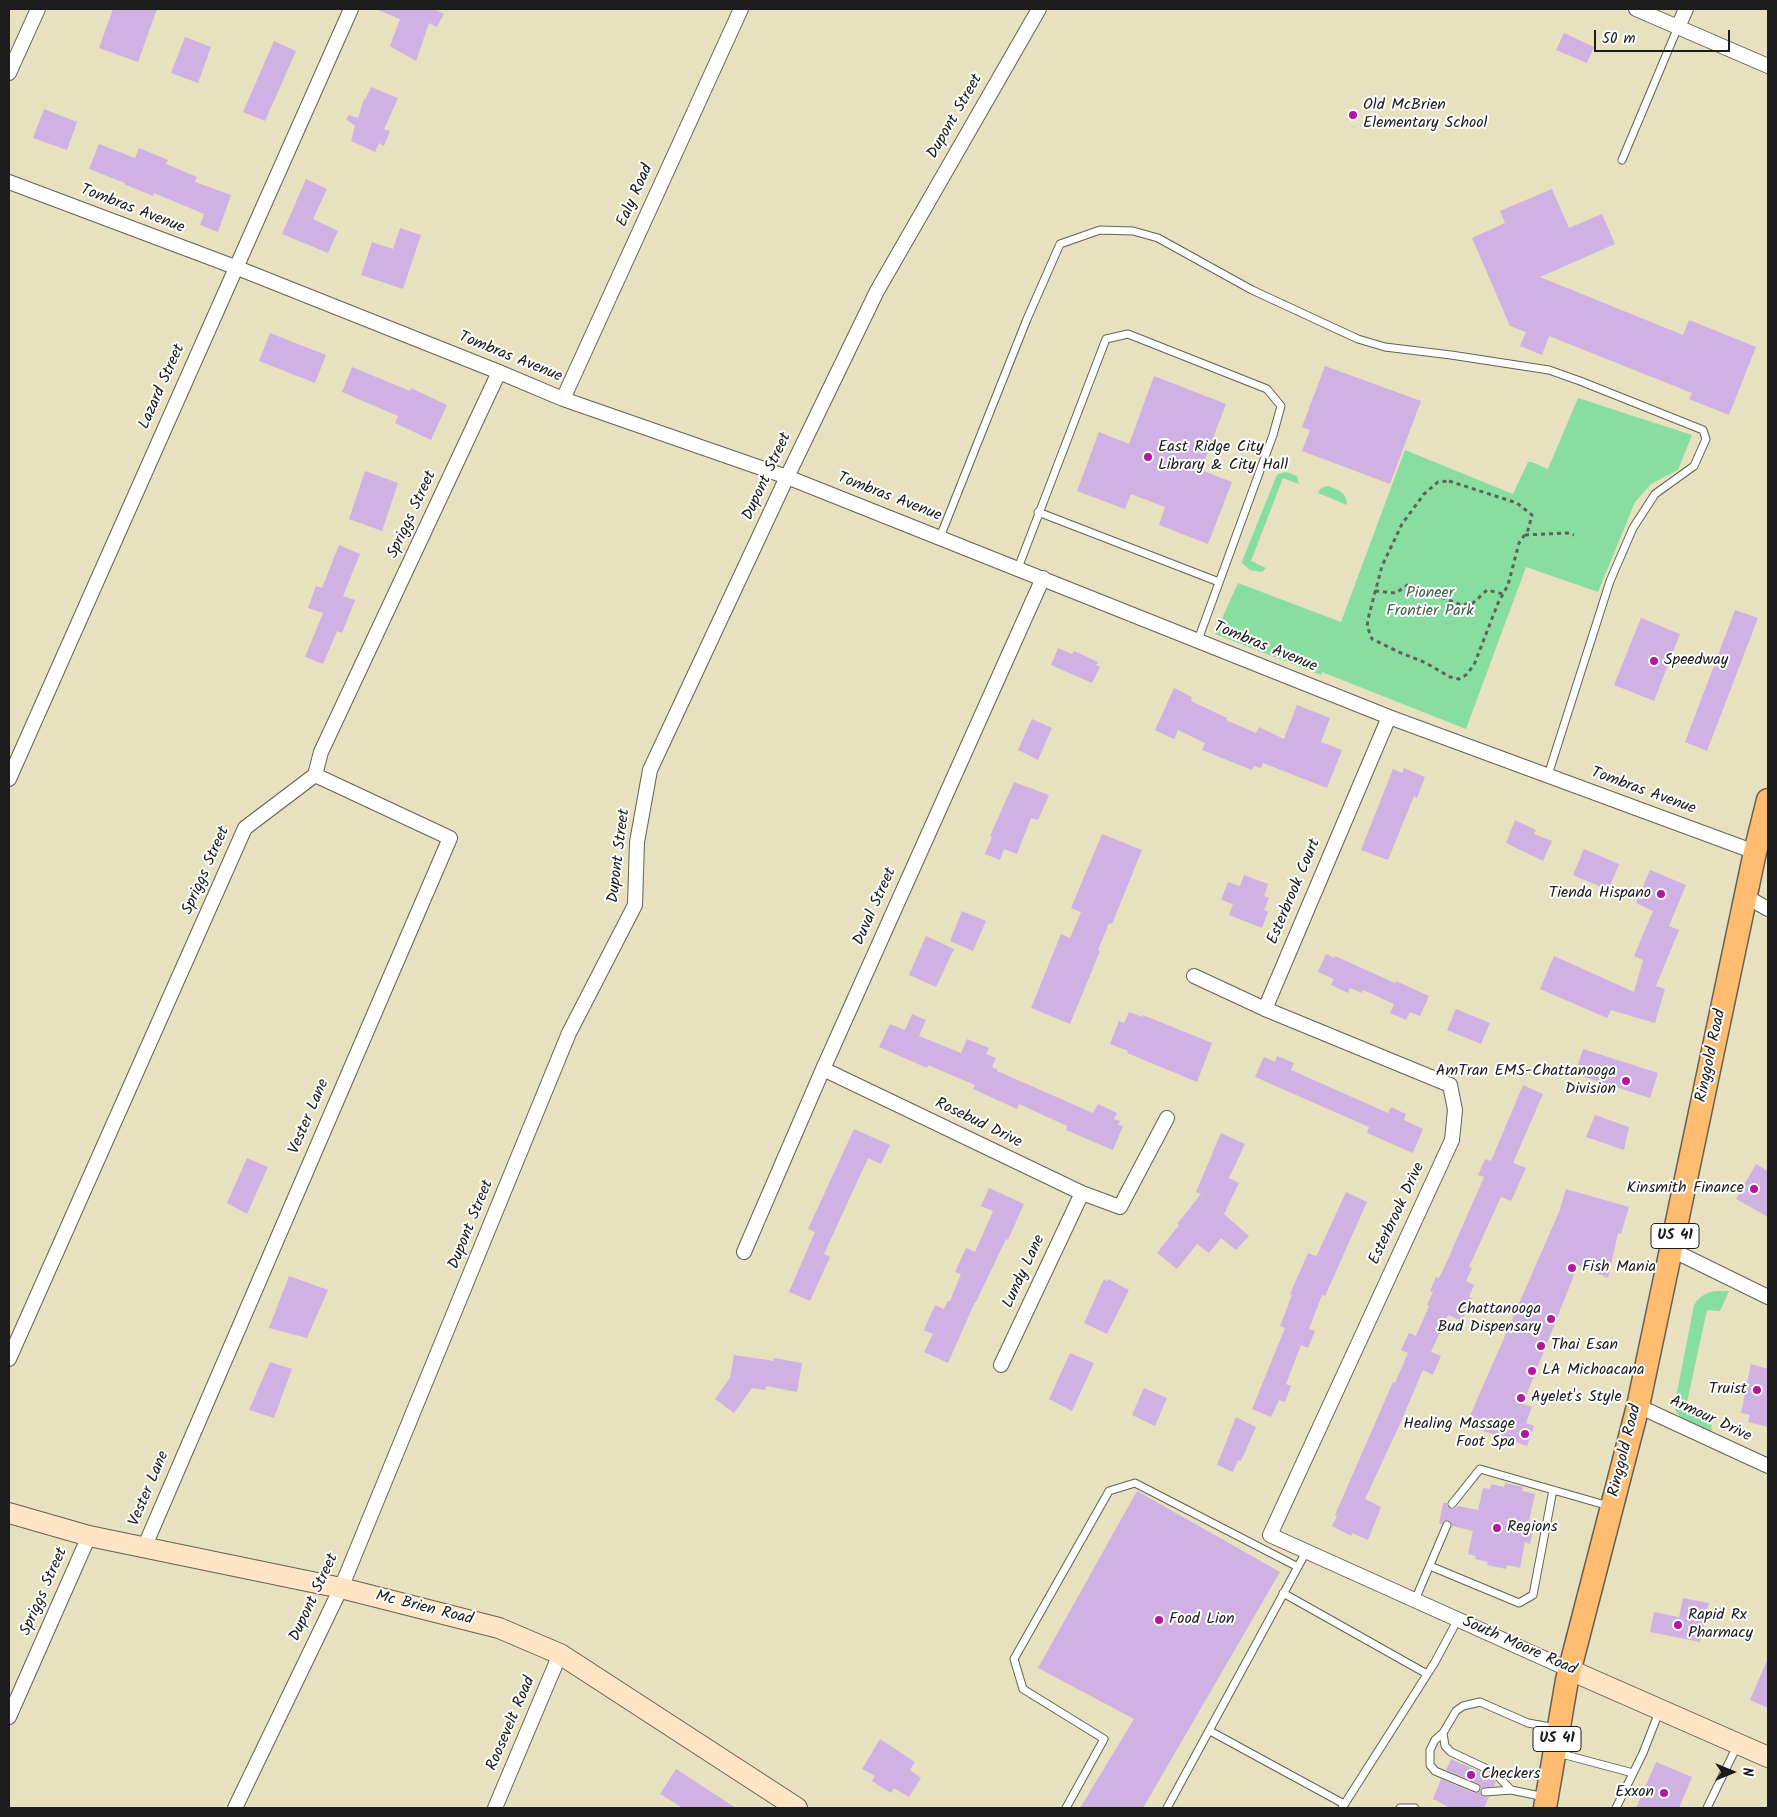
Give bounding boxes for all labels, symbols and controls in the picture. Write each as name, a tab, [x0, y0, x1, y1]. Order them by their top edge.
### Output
scale bar	[1597, 20, 1733, 52]
text: 50 m	[1602, 27, 1636, 51]
street label: Dupont Street	[924, 71, 988, 163]
place label: Old McBrien Elementary School	[1363, 96, 1487, 134]
marker: Old McBrien Elementary School	[1347, 109, 1359, 121]
street label: Ealy Road	[614, 162, 658, 230]
street label: Tombras Avenue	[77, 181, 187, 239]
street label: Tombras Avenue	[455, 328, 565, 388]
street label: Lazard Street	[136, 342, 190, 432]
street label: Dupont Street	[739, 430, 797, 524]
place label: East Ridge City Library & City Hall	[1158, 438, 1288, 476]
marker: East Ridge City Library & City Hall	[1142, 451, 1154, 463]
street label: Spriggs Street	[384, 468, 442, 562]
street label: Tombras Avenue	[834, 469, 944, 527]
park label: Pioneer Frontier Park	[1386, 584, 1474, 622]
street label: Tombras Avenue	[1210, 618, 1320, 678]
place label: Speedway	[1664, 651, 1728, 671]
marker: Speedway	[1648, 655, 1660, 667]
street label: Tombras Avenue	[1588, 764, 1698, 820]
street label: Dupont Street	[605, 808, 635, 904]
street label: Spriggs Street	[179, 824, 235, 918]
street label: Esterbrook Court	[1264, 836, 1326, 948]
street label: Duval Street	[850, 865, 902, 949]
place label: Tienda Hispano	[1549, 884, 1651, 904]
marker: Tienda Hispano	[1655, 888, 1667, 900]
street label: Ringgold Road	[1693, 1008, 1731, 1104]
place label: AmTran EMS-Chattanooga Division	[1436, 1062, 1616, 1100]
marker: AmTran EMS-Chattanooga Division	[1620, 1075, 1632, 1087]
street label: Vester Lane	[286, 1077, 334, 1157]
street label: Rosebud Drive	[931, 1095, 1025, 1153]
street label: Esterbrook Drive	[1366, 1160, 1430, 1268]
street label: Dupont Street	[445, 1178, 499, 1272]
place label: Kinsmith Finance	[1627, 1179, 1744, 1199]
marker: Kinsmith Finance	[1748, 1183, 1760, 1195]
road number: US 41	[1651, 1224, 1699, 1248]
street label: Lundy Lane	[1000, 1232, 1050, 1312]
place label: Fish Mania	[1582, 1258, 1656, 1278]
marker: Fish Mania	[1566, 1262, 1578, 1274]
place label: Chattanooga Bud Dispensary	[1437, 1300, 1541, 1338]
marker: Chattanooga Bud Dispensary	[1545, 1313, 1557, 1325]
place label: Thai Esan	[1551, 1336, 1618, 1356]
marker: Thai Esan	[1535, 1340, 1547, 1352]
place label: LA Michoacana	[1542, 1361, 1644, 1381]
marker: LA Michoacana	[1526, 1365, 1538, 1377]
place label: Truist	[1709, 1380, 1747, 1400]
marker: Truist	[1751, 1384, 1763, 1396]
place label: Ayelet's Style	[1531, 1388, 1622, 1408]
marker: Ayelet's Style	[1515, 1392, 1527, 1404]
street label: Armour Drive	[1666, 1393, 1754, 1447]
street label: Ringgold Road	[1605, 1403, 1647, 1499]
place label: Healing Massage Foot Spa	[1403, 1415, 1515, 1453]
marker: Healing Massage Foot Spa	[1519, 1428, 1531, 1440]
street label: Vester Lane	[126, 1449, 174, 1529]
place label: Regions	[1507, 1518, 1558, 1538]
marker: Regions	[1491, 1522, 1503, 1534]
street label: Spriggs Street	[17, 1545, 73, 1639]
street label: Dupont Street	[286, 1551, 344, 1645]
street label: Mc Brien Road	[373, 1588, 475, 1630]
place label: Rapid Rx Pharmacy	[1688, 1606, 1753, 1644]
place label: Food Lion	[1169, 1610, 1235, 1630]
street label: South Moore Road	[1459, 1613, 1579, 1681]
marker: Food Lion	[1153, 1614, 1165, 1626]
marker: Rapid Rx Pharmacy	[1672, 1619, 1684, 1631]
street label: Roosevelt Road	[484, 1674, 540, 1774]
road number: US 41	[1533, 1726, 1581, 1752]
north arrow	[1707, 1747, 1757, 1797]
place label: Checkers	[1481, 1765, 1540, 1785]
text: N	[1736, 1768, 1758, 1776]
marker: Checkers	[1465, 1769, 1477, 1781]
place label: Exxon	[1615, 1783, 1654, 1803]
marker: Exxon	[1658, 1787, 1670, 1799]

